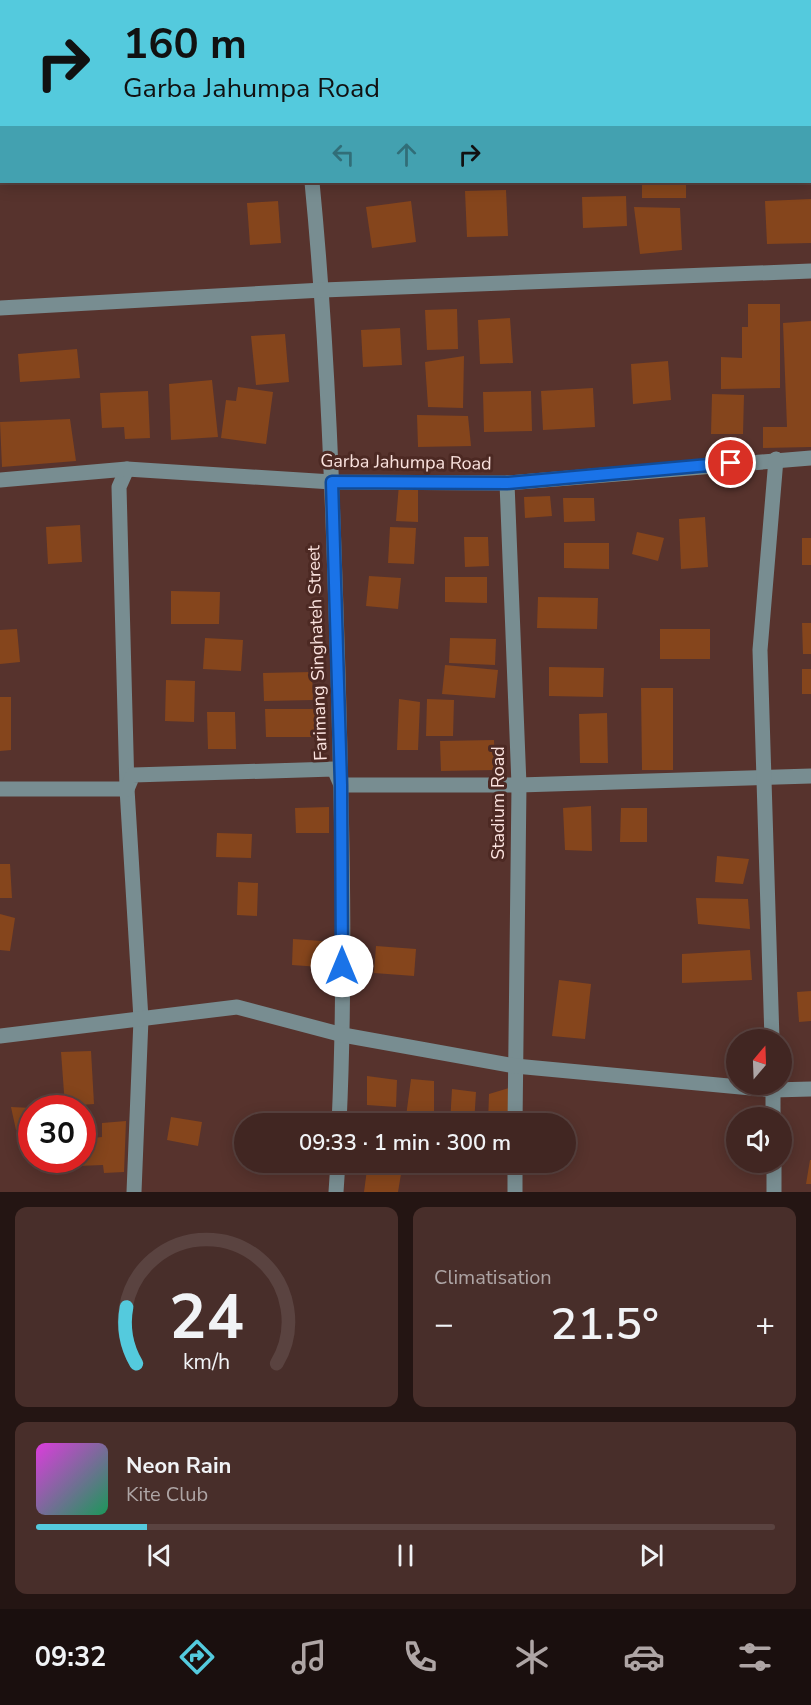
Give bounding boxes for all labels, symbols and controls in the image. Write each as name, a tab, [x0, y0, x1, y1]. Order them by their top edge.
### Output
text: 160 m	[123, 16, 247, 73]
icon: right	[24, 24, 102, 102]
text: Garba Jahumpa Road	[123, 70, 380, 107]
icon: left	[327, 138, 360, 171]
icon: ahead	[390, 138, 423, 171]
icon: right	[453, 138, 486, 171]
pin	[705, 437, 756, 488]
icon: arrive	[714, 446, 747, 479]
street label: Garba Jahumpa Road	[320, 449, 492, 475]
street label: Farimang Singhateh Street	[301, 544, 333, 761]
street label: Stadium Road	[486, 746, 510, 860]
position arrow	[310, 934, 374, 998]
north arrow	[726, 1029, 792, 1095]
map controls	[726, 1029, 792, 1173]
speed limit sign: 30	[18, 1095, 96, 1173]
button: sound	[726, 1107, 792, 1173]
text: 09:33 · 1 min · 300 m	[299, 1128, 511, 1158]
text: Climatisation	[434, 1264, 552, 1291]
text: 24	[169, 1275, 244, 1360]
text: 21.5°	[550, 1294, 659, 1355]
text: −	[434, 1302, 454, 1347]
text: +	[755, 1302, 775, 1347]
text: km/h	[183, 1347, 230, 1377]
text: Neon Rain	[126, 1451, 231, 1481]
text: Kite Club	[126, 1481, 208, 1508]
icon: previous	[143, 1539, 176, 1572]
icon: pause	[389, 1539, 422, 1572]
icon: next	[635, 1539, 668, 1572]
icon: directions	[176, 1636, 218, 1678]
icon: music	[288, 1636, 330, 1678]
icon: phone	[399, 1636, 441, 1678]
icon: climate	[511, 1636, 553, 1678]
icon: car	[623, 1636, 665, 1678]
icon: filters	[734, 1636, 776, 1678]
text: 09:32	[35, 1639, 106, 1676]

